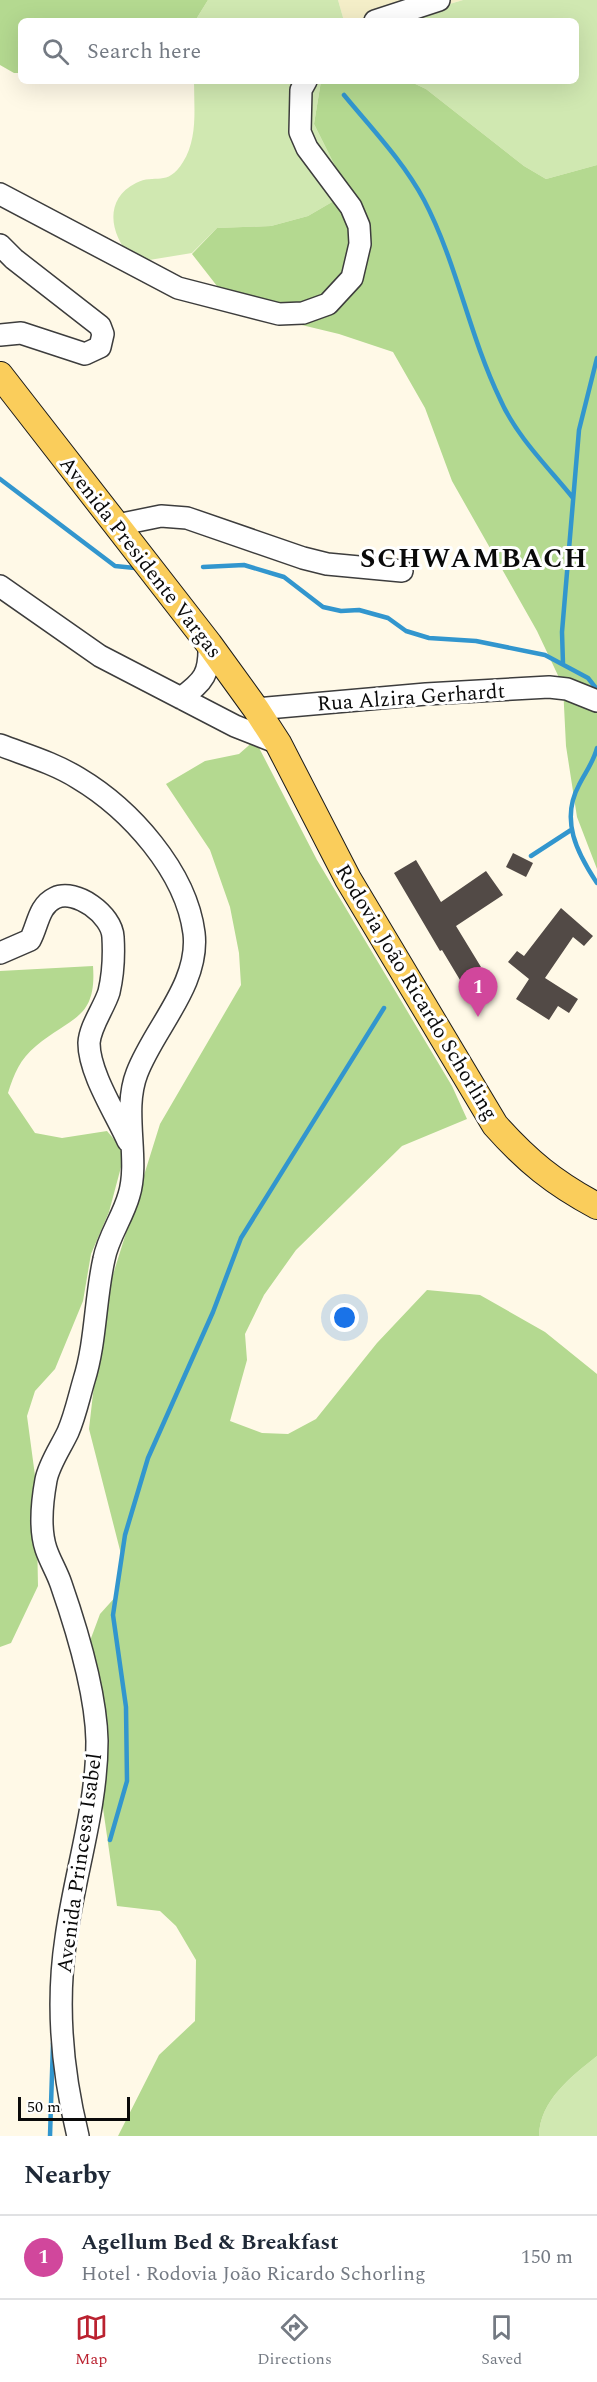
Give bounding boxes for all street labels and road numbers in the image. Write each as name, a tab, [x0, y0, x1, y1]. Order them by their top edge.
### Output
street label: Avenida Presidente Vargas	[51, 450, 230, 666]
street label: Rua Alzira Gerhardt	[316, 675, 506, 721]
street label: Rodovia João Ricardo Schorling	[327, 858, 506, 1127]
street label: Avenida Princesa Isabel	[49, 1751, 111, 1975]

